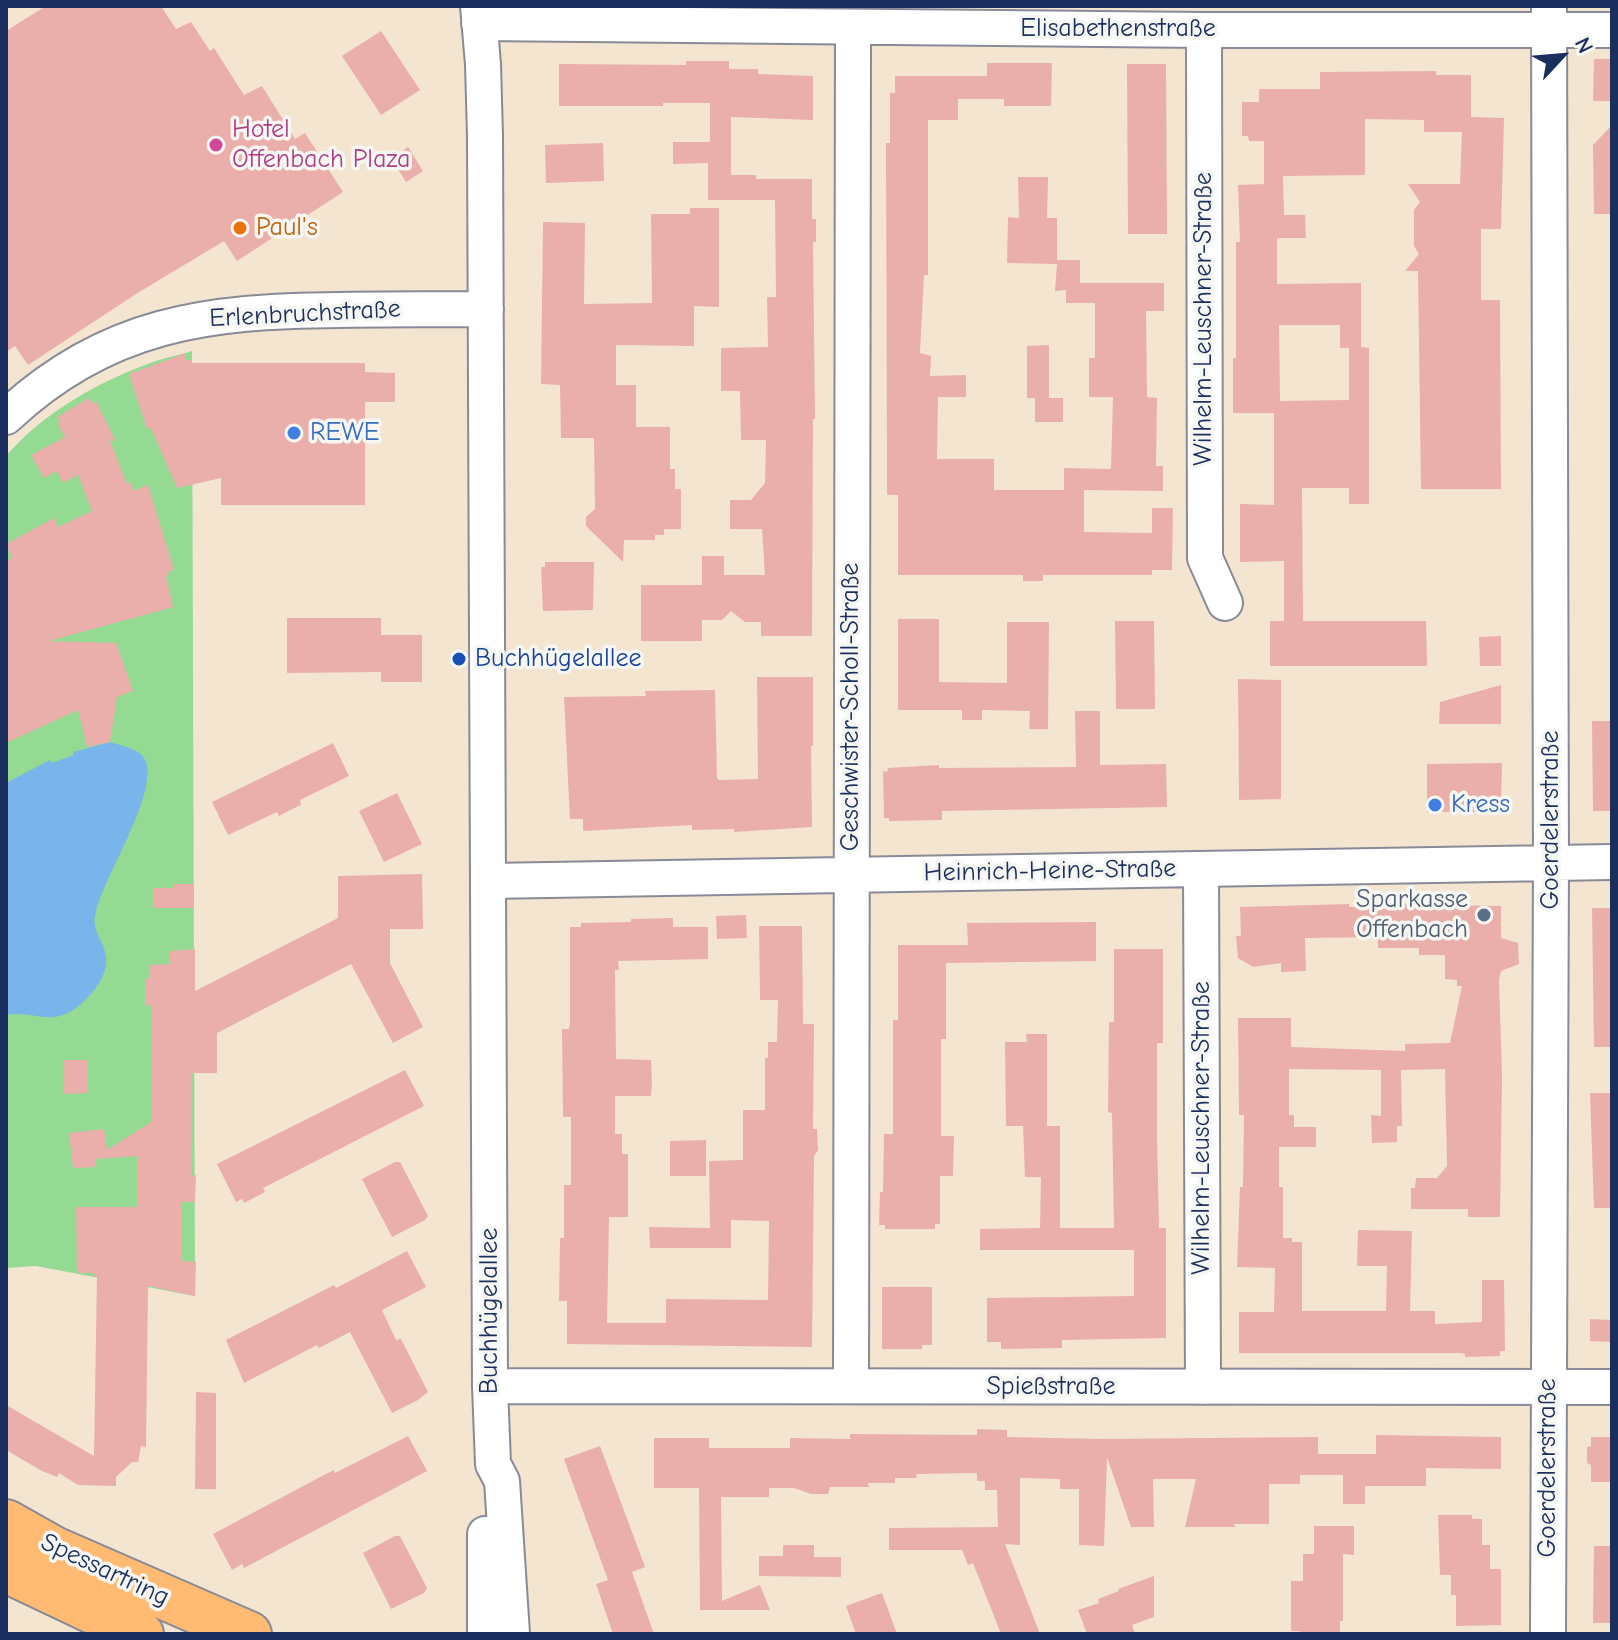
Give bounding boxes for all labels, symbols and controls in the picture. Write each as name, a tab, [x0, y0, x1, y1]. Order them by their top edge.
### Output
street label: Elisabethenstraße	[1020, 13, 1216, 45]
north arrow	[1522, 16, 1602, 96]
text: N	[1569, 33, 1598, 58]
place label: Hotel Offenbach Plaza	[232, 114, 410, 176]
marker: Hotel Offenbach Plaza	[207, 136, 225, 154]
street label: Wilhelm-Leuschner-Straße	[1188, 172, 1220, 466]
place label: Paul's	[256, 212, 318, 244]
marker: Paul's	[231, 219, 249, 237]
street label: Erlenbruchstraße	[209, 293, 401, 335]
place label: REWE	[310, 417, 379, 449]
marker: REWE	[285, 424, 303, 442]
street label: Geschwister-Scholl-Straße	[835, 563, 867, 851]
place label: Buchhügelallee	[475, 643, 641, 675]
marker: Buchhügelallee	[450, 650, 468, 668]
street label: Goerdelerstraße	[1535, 731, 1567, 909]
place label: Kress	[1451, 789, 1510, 821]
marker: Kress	[1426, 796, 1444, 814]
street label: Heinrich-Heine-Straße	[923, 853, 1177, 889]
place label: Sparkasse Offenbach	[1356, 884, 1468, 946]
marker: Sparkasse Offenbach	[1475, 906, 1493, 924]
street label: Wilhelm-Leuschner-Straße	[1186, 981, 1218, 1275]
street label: Buchhügelallee	[474, 1228, 506, 1394]
street label: Spießstraße	[987, 1371, 1115, 1403]
street label: Goerdelerstraße	[1532, 1379, 1564, 1557]
street label: Spessartring	[36, 1527, 174, 1613]

